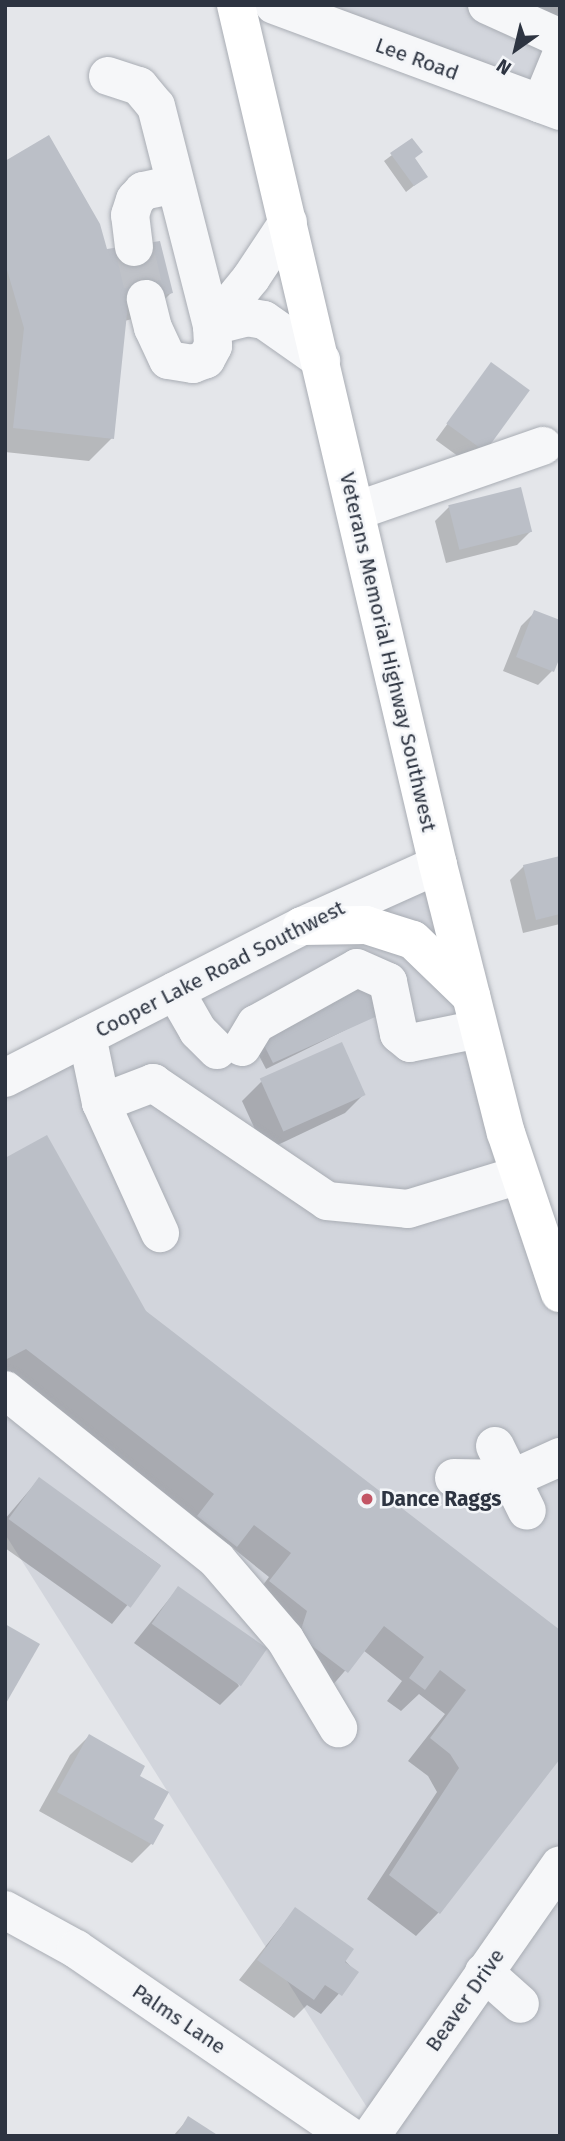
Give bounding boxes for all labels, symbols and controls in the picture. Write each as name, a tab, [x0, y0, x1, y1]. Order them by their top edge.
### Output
north arrow	[481, 14, 551, 84]
street label: Lee Road	[372, 32, 462, 86]
text: N	[492, 54, 516, 80]
street label: Veterans Memorial Highway Southwest	[334, 470, 442, 834]
street label: Cooper Lake Road Southwest	[91, 895, 349, 1043]
place label: Dance Raggs	[381, 1486, 501, 1512]
marker: Dance Raggs	[359, 1491, 375, 1507]
street label: Beaver Drive	[420, 1944, 510, 2056]
street label: Palms Lane	[128, 1979, 230, 2059]

